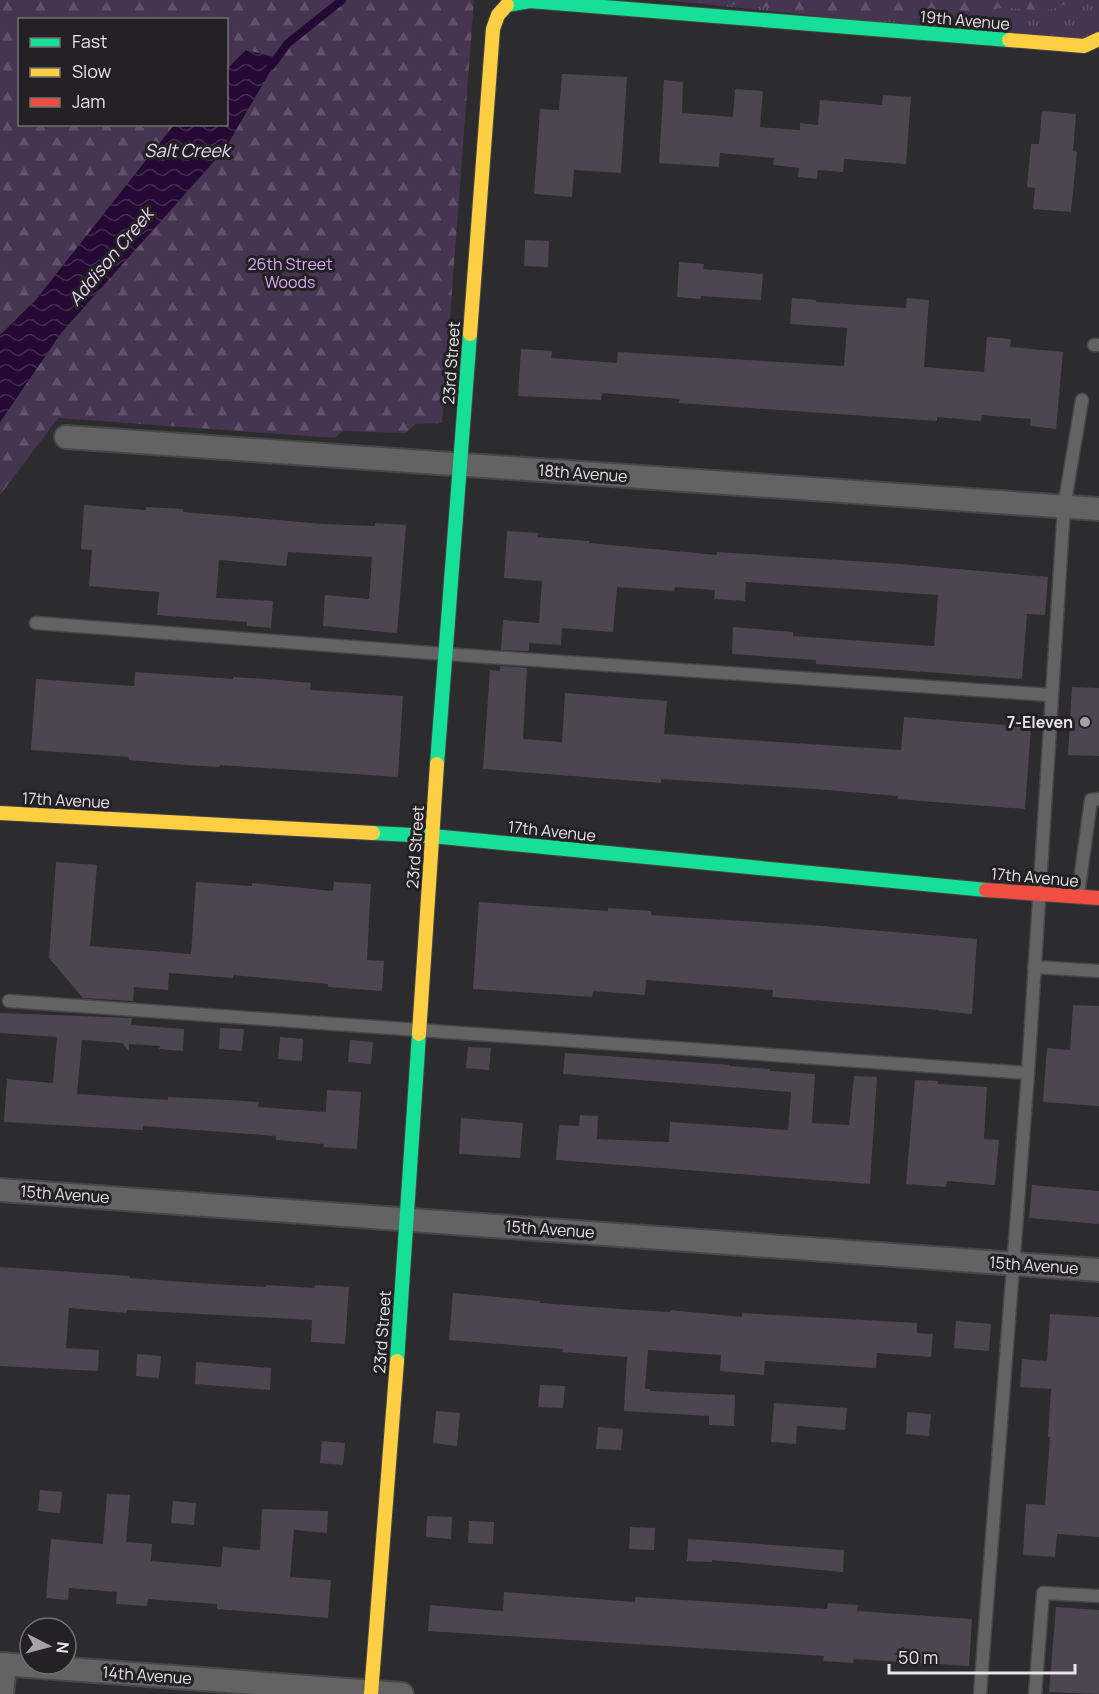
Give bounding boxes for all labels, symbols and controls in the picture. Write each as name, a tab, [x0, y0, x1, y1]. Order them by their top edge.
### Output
street label: 19th Avenue	[919, 5, 1011, 35]
legend	[18, 18, 228, 126]
text: Fast	[72, 29, 107, 53]
text: Slow	[72, 59, 112, 83]
text: Jam	[72, 89, 106, 113]
water label: Salt Creek	[144, 138, 233, 162]
water label: Addison Creek	[62, 200, 160, 310]
park label: 26th Street Woods	[247, 253, 333, 293]
street label: 23rd Street	[437, 321, 465, 405]
street label: 18th Avenue	[538, 459, 628, 487]
place label: 7-Eleven	[1007, 711, 1073, 733]
marker: 7-Eleven	[1078, 715, 1092, 729]
street label: 17th Avenue	[21, 787, 111, 813]
street label: 23rd Street	[401, 805, 429, 889]
street label: 17th Avenue	[507, 815, 597, 847]
street label: 17th Avenue	[990, 862, 1080, 892]
street label: 15th Avenue	[20, 1180, 110, 1208]
street label: 15th Avenue	[505, 1215, 595, 1243]
street label: 15th Avenue	[989, 1251, 1079, 1279]
street label: 23rd Street	[368, 1290, 396, 1374]
north arrow	[18, 1616, 78, 1676]
scale bar	[889, 1637, 1075, 1675]
text: N	[51, 1641, 74, 1654]
text: 50 m	[898, 1645, 938, 1669]
street label: 14th Avenue	[102, 1661, 192, 1689]

